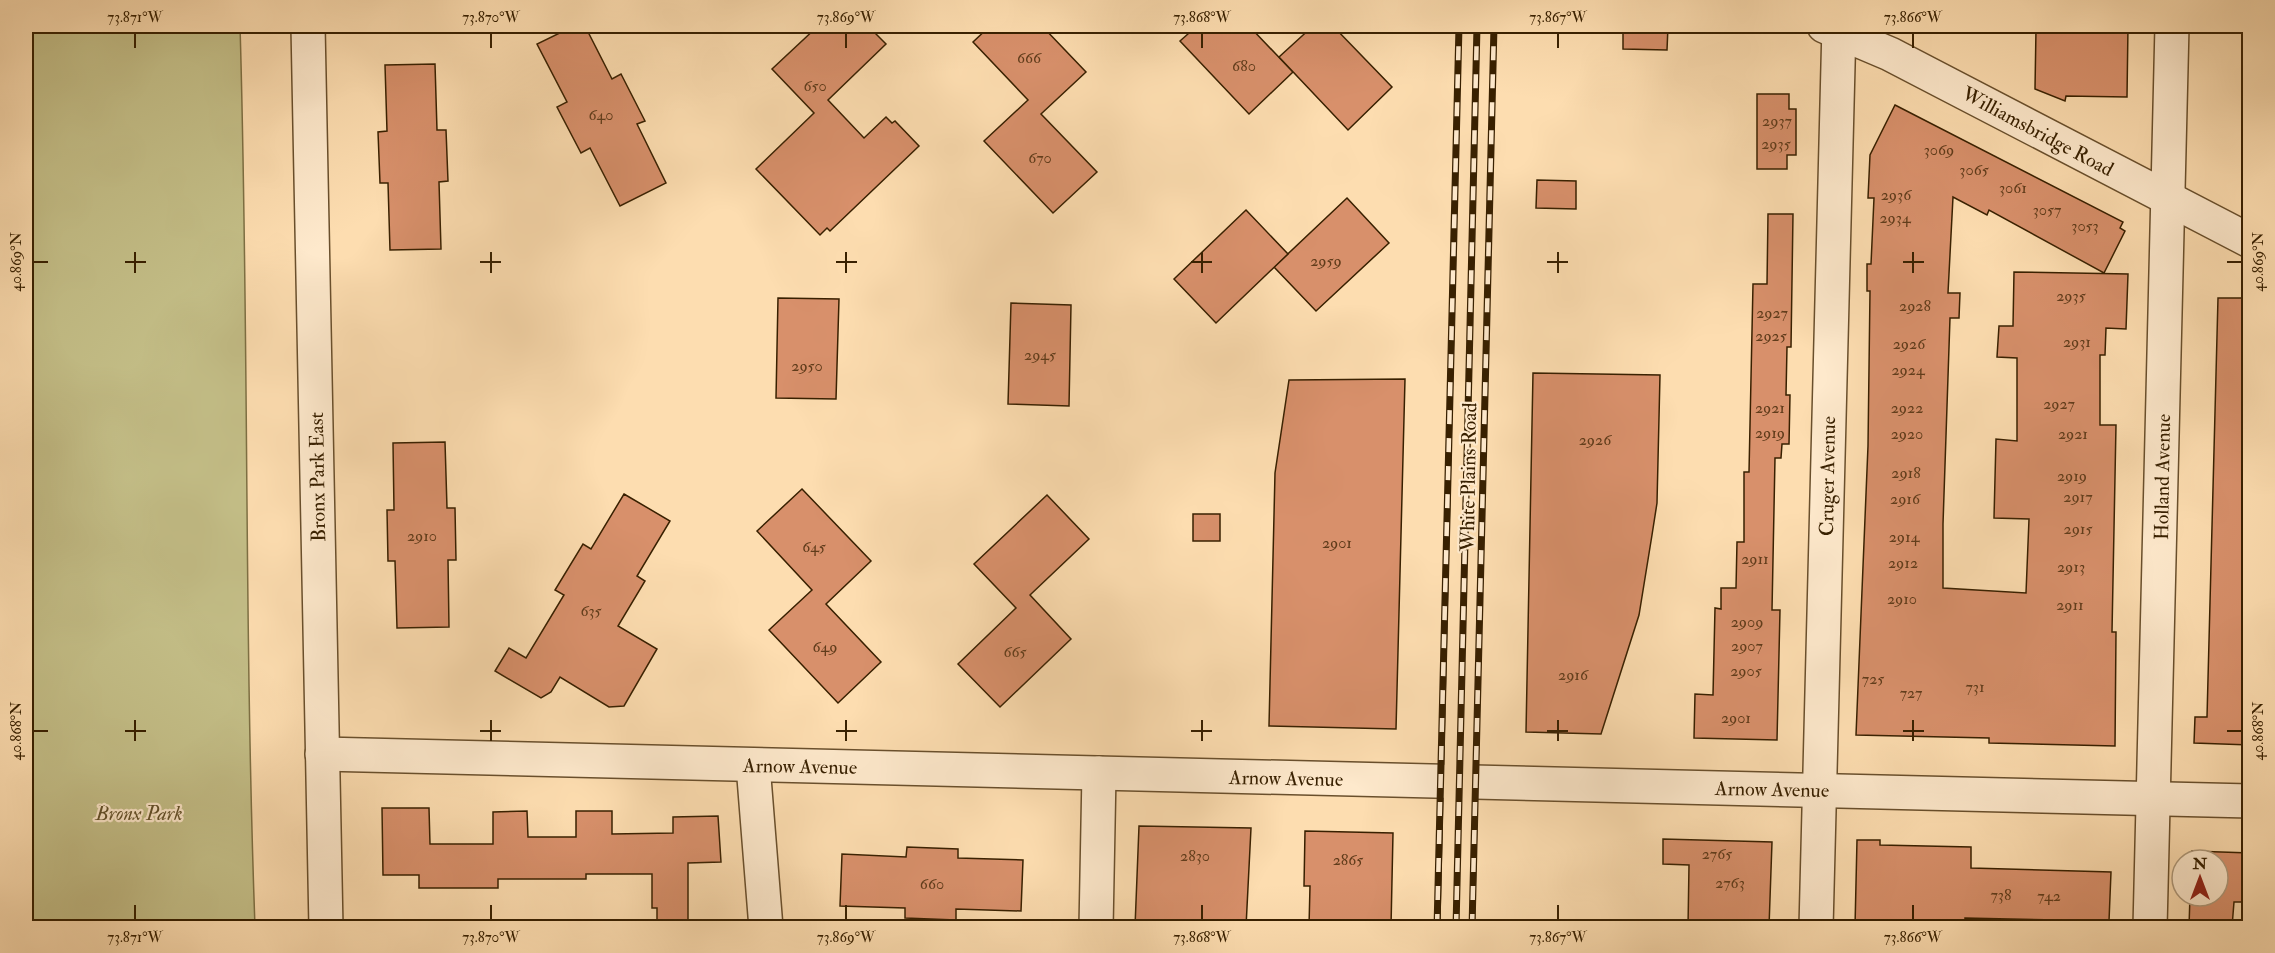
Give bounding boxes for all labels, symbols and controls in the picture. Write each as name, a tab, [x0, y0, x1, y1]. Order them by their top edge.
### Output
text: 73.871°W	[107, 8, 163, 27]
text: 73.870°W	[462, 8, 521, 27]
text: 73.869°W	[817, 8, 876, 27]
text: 73.868°W	[1173, 8, 1232, 27]
text: 73.867°W	[1529, 8, 1588, 27]
text: 73.866°W	[1884, 8, 1943, 27]
house number: 666	[1017, 48, 1042, 68]
house number: 680	[1232, 56, 1256, 76]
house number: 650	[803, 76, 827, 96]
street label: Williamsbridge Road	[1957, 80, 2118, 182]
house number: 640	[589, 105, 613, 125]
house number: 2937	[1762, 111, 1793, 131]
house number: 2935	[1761, 134, 1791, 154]
house number: 3069	[1924, 140, 1954, 160]
house number: 670	[1028, 148, 1052, 168]
house number: 3065	[1959, 160, 1989, 180]
house number: 3061	[1999, 178, 2027, 198]
house number: 2936	[1881, 185, 1912, 205]
house number: 3057	[2033, 200, 2062, 220]
house number: 2934	[1879, 208, 1912, 228]
house number: 3053	[2071, 216, 2099, 236]
text: 40.869°N	[7, 232, 26, 292]
text: 40.869°N	[2249, 232, 2268, 292]
house number: 2959	[1310, 251, 1342, 271]
house number: 2935	[2056, 286, 2086, 306]
house number: 2928	[1899, 296, 1931, 316]
house number: 2927	[1756, 303, 1789, 323]
house number: 2925	[1755, 326, 1787, 346]
house number: 2931	[2063, 332, 2091, 352]
house number: 2926	[1893, 334, 1926, 354]
house number: 2945	[1024, 345, 1056, 365]
house number: 2950	[791, 356, 823, 376]
house number: 2924	[1891, 360, 1926, 380]
house number: 2927	[2043, 394, 2076, 414]
house number: 2921	[1755, 398, 1785, 418]
house number: 2922	[1891, 398, 1923, 418]
street label: White Plains Road	[1455, 402, 1482, 553]
street label: Bronx Park East	[304, 411, 331, 542]
street label: Holland Avenue	[2149, 414, 2176, 540]
street label: Cruger Avenue	[1814, 416, 1841, 536]
house number: 2919	[1755, 423, 1785, 443]
house number: 2920	[1891, 424, 1923, 444]
house number: 2921	[2058, 424, 2088, 444]
house number: 2926	[1579, 430, 1612, 450]
house number: 2918	[1891, 463, 1921, 483]
house number: 2919	[2057, 466, 2087, 486]
house number: 2917	[2063, 487, 2093, 507]
house number: 2916	[1890, 489, 1921, 509]
house number: 2915	[2064, 519, 2092, 539]
house number: 2910	[407, 526, 437, 546]
house number: 2914	[1889, 527, 1921, 547]
house number: 2901	[1322, 533, 1352, 553]
house number: 645	[802, 537, 826, 557]
house number: 2911	[1741, 549, 1769, 569]
house number: 2912	[1888, 553, 1918, 573]
house number: 2913	[2057, 557, 2085, 577]
house number: 2910	[1887, 589, 1917, 609]
house number: 2911	[2056, 595, 2084, 615]
house number: 635	[580, 601, 602, 621]
house number: 2909	[1731, 612, 1763, 632]
house number: 2907	[1731, 636, 1764, 656]
house number: 649	[813, 637, 837, 657]
house number: 665	[1003, 642, 1027, 662]
house number: 2905	[1730, 661, 1762, 681]
house number: 2916	[1558, 665, 1589, 685]
house number: 725	[1862, 669, 1884, 689]
house number: 731	[1965, 677, 1985, 697]
house number: 727	[1900, 683, 1923, 703]
text: 40.868°N	[7, 701, 26, 761]
text: 40.868°N	[2249, 701, 2268, 761]
house number: 2901	[1721, 708, 1751, 728]
street label: Arnow Avenue	[742, 753, 857, 780]
street label: Arnow Avenue	[1228, 765, 1343, 792]
street label: Arnow Avenue	[1714, 776, 1829, 803]
park label: Bronx Park	[95, 801, 182, 826]
house number: 2765	[1702, 844, 1732, 864]
house number: 2830	[1180, 846, 1210, 866]
north arrow	[2170, 848, 2230, 908]
house number: 2865	[1333, 850, 1363, 870]
text: N	[2192, 854, 2208, 874]
house number: 2763	[1715, 873, 1745, 893]
house number: 660	[920, 874, 944, 894]
house number: 738	[1991, 885, 2012, 905]
house number: 742	[2037, 886, 2061, 906]
text: 73.871°W	[107, 928, 163, 947]
text: 73.870°W	[462, 928, 521, 947]
text: 73.869°W	[817, 928, 876, 947]
text: 73.868°W	[1173, 928, 1232, 947]
text: 73.867°W	[1529, 928, 1588, 947]
text: 73.866°W	[1884, 928, 1943, 947]

